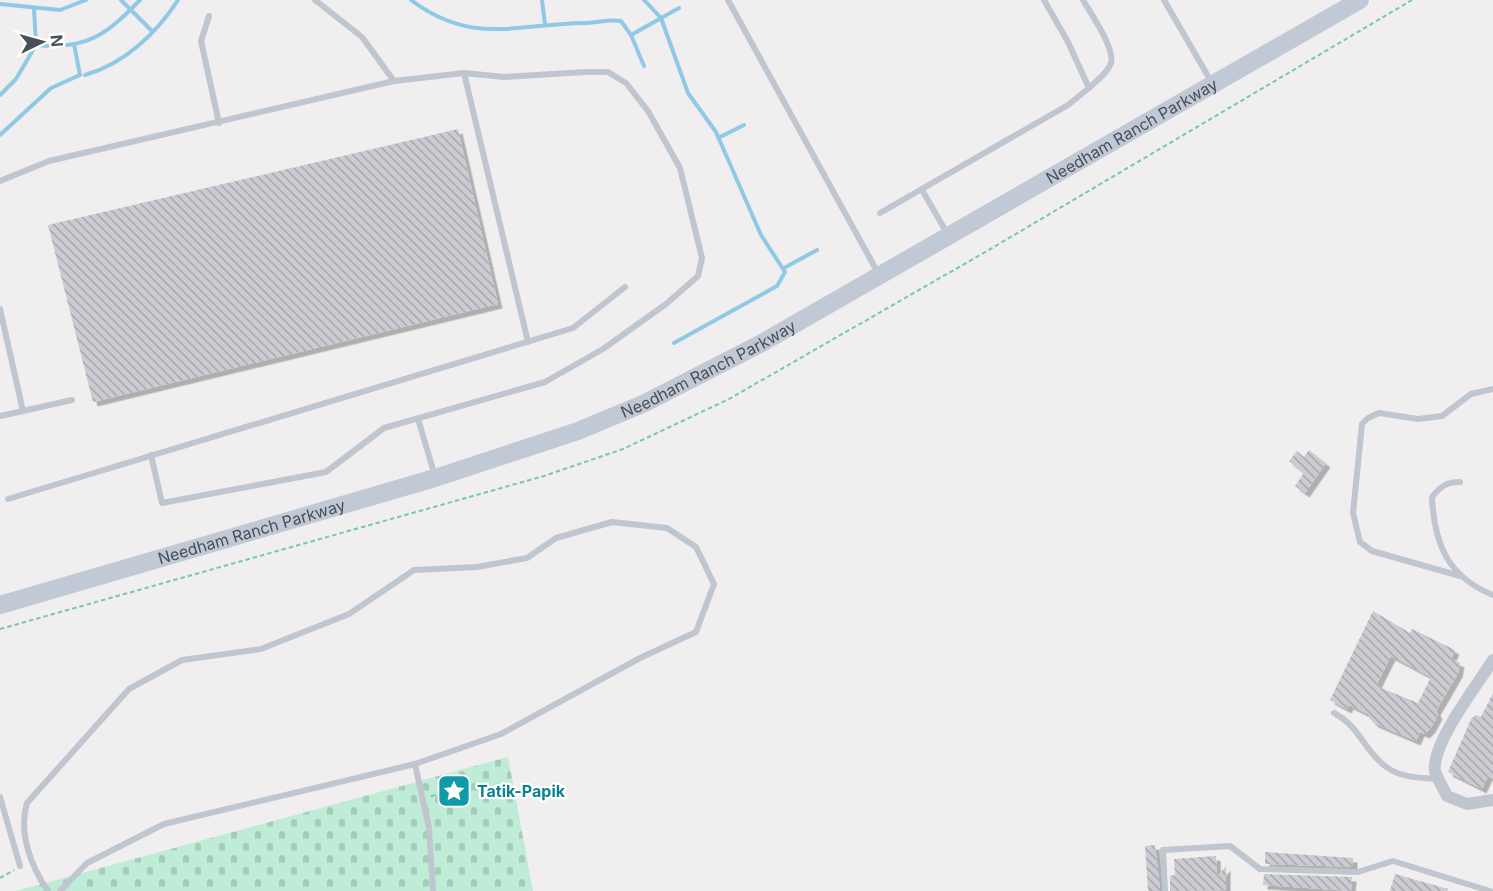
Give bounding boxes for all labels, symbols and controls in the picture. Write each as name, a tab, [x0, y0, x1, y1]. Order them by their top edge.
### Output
north arrow	[12, 12, 72, 72]
text: N	[46, 34, 67, 48]
street label: Needham Ranch Parkway	[1042, 74, 1221, 188]
street label: Needham Ranch Parkway	[618, 316, 799, 422]
street label: Needham Ranch Parkway	[155, 495, 348, 568]
place icon: Tatik-Papik	[436, 773, 472, 809]
place label: Tatik-Papik	[477, 781, 566, 801]

